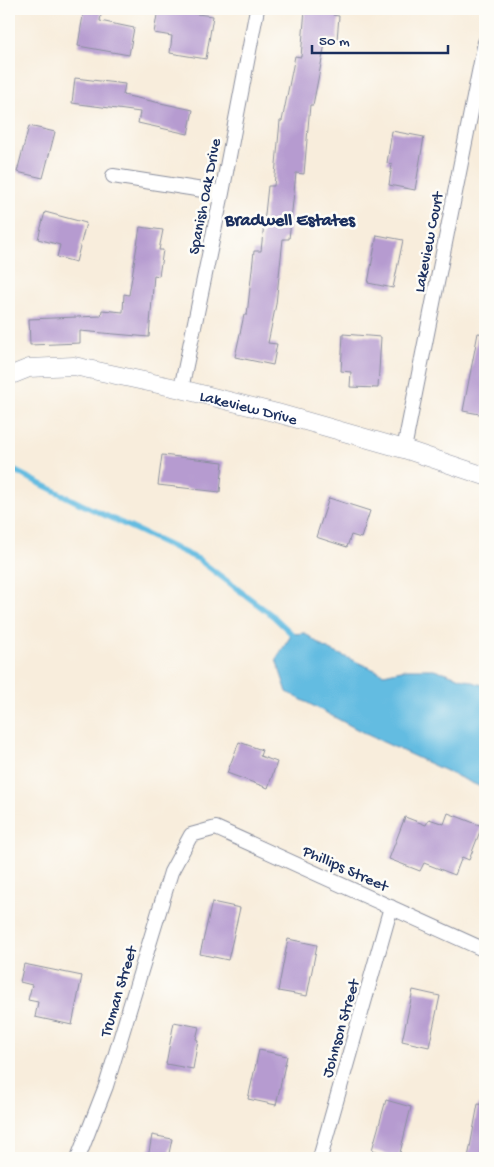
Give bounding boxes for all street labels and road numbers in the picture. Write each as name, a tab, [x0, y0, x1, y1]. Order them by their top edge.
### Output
street label: Spanish Oak Drive	[186, 136, 227, 256]
street label: Lakeview Court	[411, 189, 450, 294]
street label: Lakeview Drive	[197, 388, 300, 431]
street label: Phillips Street	[298, 842, 392, 898]
street label: Truman Street	[97, 943, 144, 1041]
street label: Johnson Street	[319, 976, 366, 1080]

